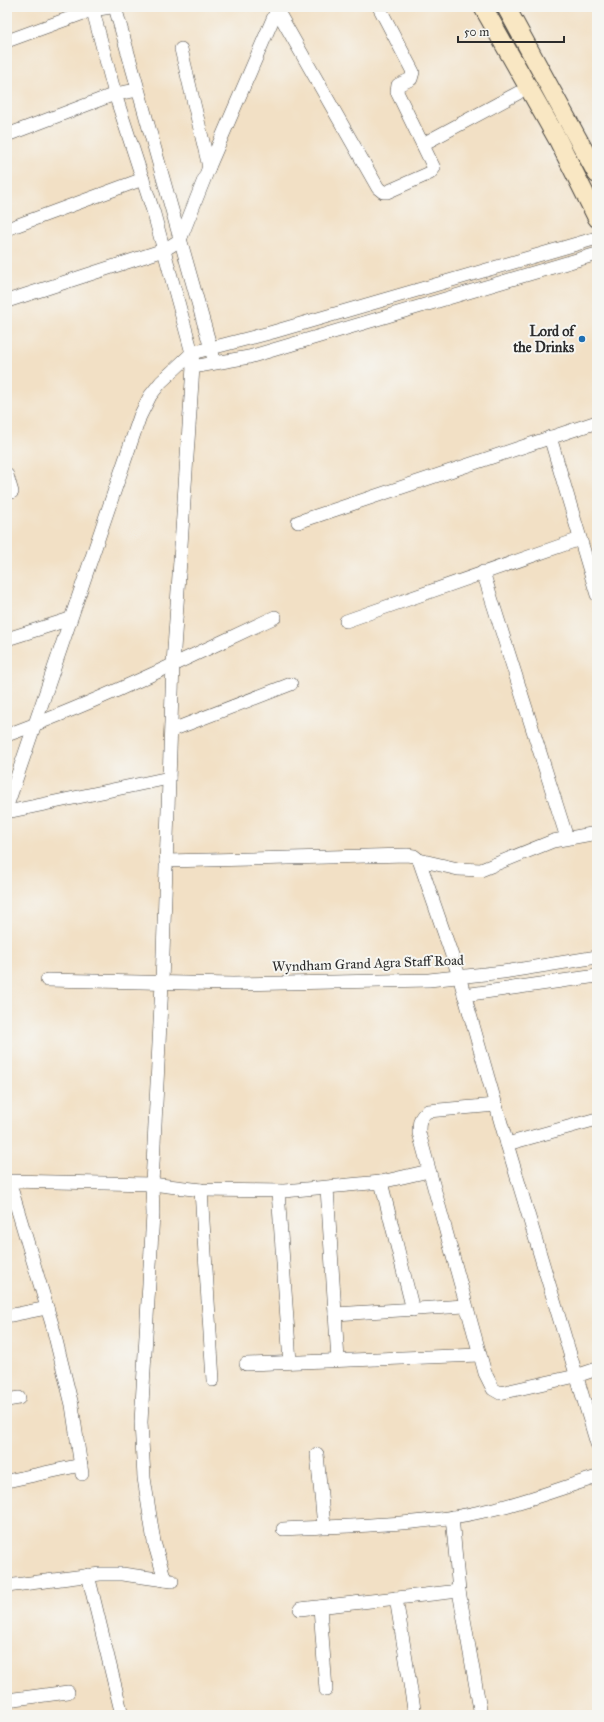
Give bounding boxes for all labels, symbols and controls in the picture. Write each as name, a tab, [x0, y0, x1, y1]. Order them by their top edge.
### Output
scale bar	[458, 18, 564, 44]
text: 50 m	[464, 25, 489, 39]
place label: Lord of the Drinks	[512, 323, 576, 356]
marker: Lord of the Drinks	[577, 334, 587, 344]
street label: Wyndham Grand Agra Staff Road	[272, 952, 464, 975]

